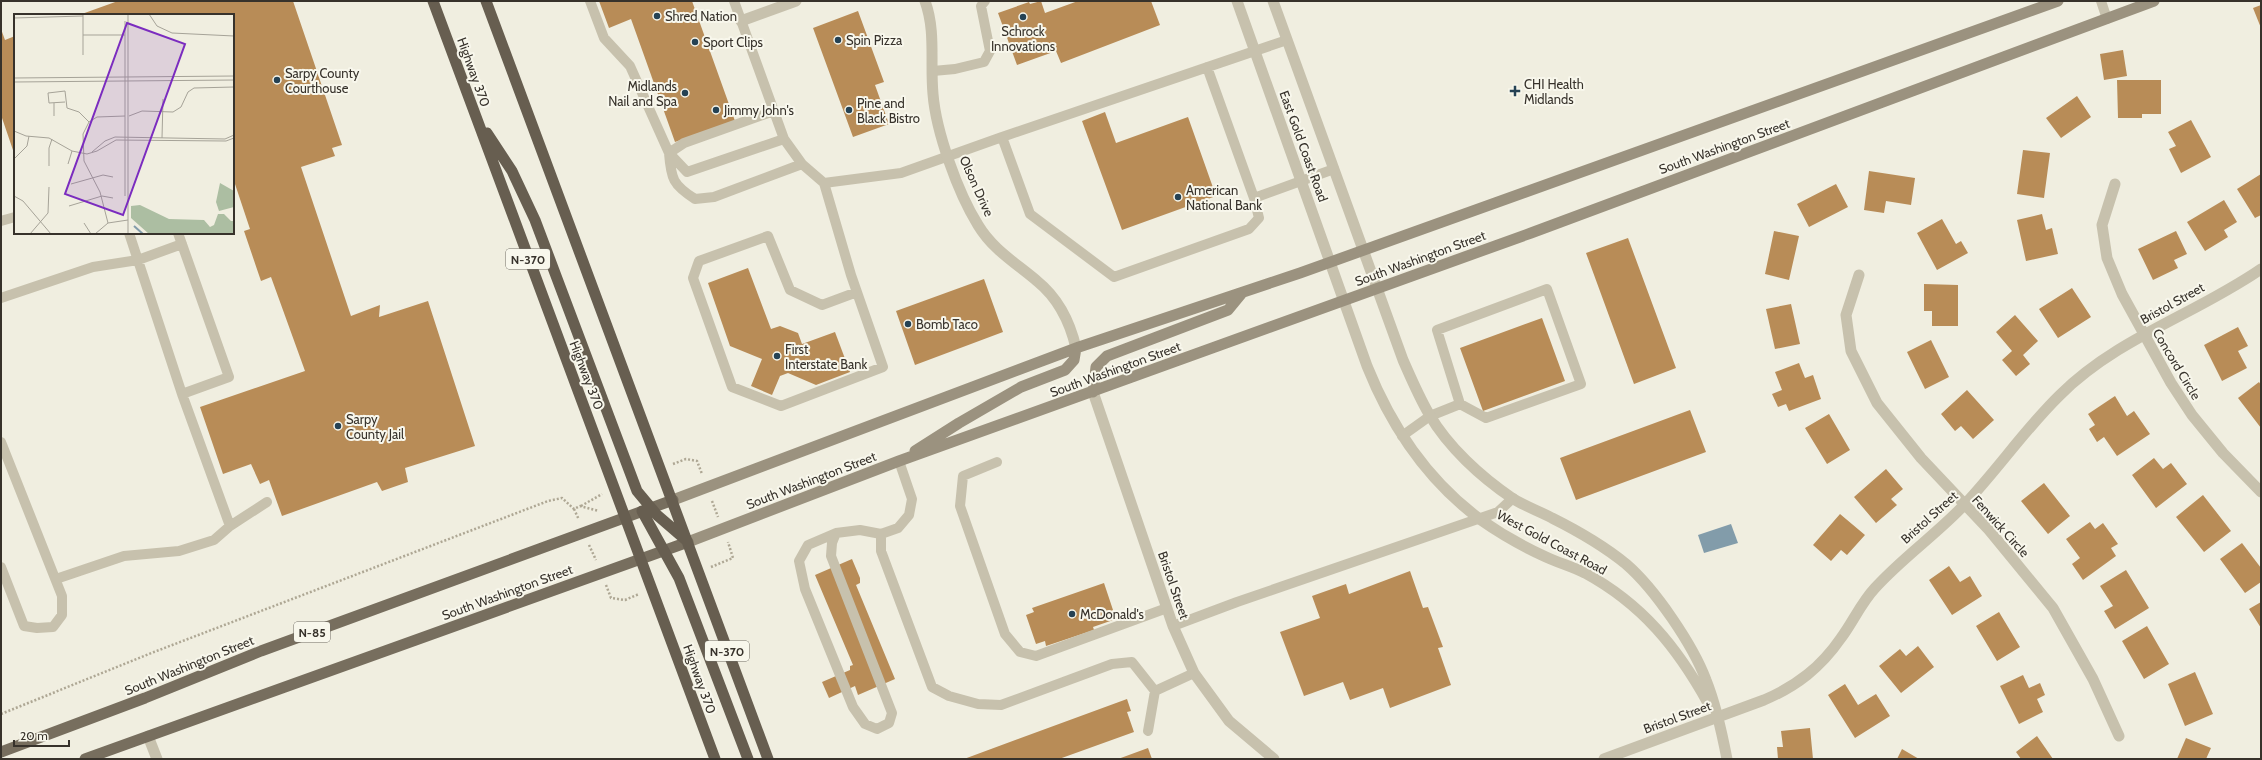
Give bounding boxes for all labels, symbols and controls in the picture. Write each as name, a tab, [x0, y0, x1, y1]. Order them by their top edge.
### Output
place label: Shred Nation	[665, 8, 737, 24]
marker: Shred Nation	[652, 11, 662, 21]
marker: Schrock Innovations	[1018, 12, 1028, 22]
inset map	[14, 14, 234, 234]
place label: Schrock Innovations	[991, 23, 1056, 54]
place label: Spin Pizza	[846, 32, 903, 48]
place label: Sport Clips	[703, 34, 763, 50]
street label: Highway 370	[454, 35, 494, 109]
marker: Spin Pizza	[833, 35, 843, 45]
marker: Sport Clips	[690, 37, 700, 47]
place label: Sarpy County Courthouse	[285, 65, 360, 96]
marker: Sarpy County Courthouse	[272, 75, 282, 85]
place label: CHI Health Midlands	[1524, 76, 1584, 107]
place label: Midlands Nail and Spa	[608, 78, 678, 109]
marker: CHI Health Midlands	[1509, 85, 1521, 97]
marker: Midlands Nail and Spa	[680, 88, 690, 98]
street label: East Gold Coast Road	[1276, 88, 1332, 204]
place label: Pine and Black Bistro	[857, 95, 920, 126]
place label: Jimmy John's	[723, 102, 795, 118]
marker: Jimmy John's	[711, 105, 721, 115]
marker: Pine and Black Bistro	[844, 105, 854, 115]
street label: South Washington Street	[1656, 115, 1792, 177]
street label: Olson Drive	[956, 153, 998, 219]
place label: American National Bank	[1186, 182, 1262, 213]
marker: American National Bank	[1173, 192, 1183, 202]
street label: South Washington Street	[1352, 227, 1488, 289]
road number: N-370	[506, 249, 550, 269]
street label: Bristol Street	[2137, 279, 2207, 327]
place label: Bomb Taco	[916, 316, 978, 332]
marker: Bomb Taco	[903, 319, 913, 329]
street label: Concord Circle	[2150, 326, 2205, 403]
street label: Highway 370	[567, 338, 607, 412]
street label: South Washington Street	[1047, 338, 1183, 400]
place label: First Interstate Bank	[785, 341, 868, 372]
marker: First Interstate Bank	[772, 351, 782, 361]
place label: Sarpy County Jail	[346, 411, 404, 442]
marker: Sarpy County Jail	[333, 421, 343, 431]
street label: South Washington Street	[744, 448, 879, 512]
street label: Bristol Street	[1897, 487, 1961, 547]
street label: Fenwick Circle	[1969, 492, 2033, 560]
street label: West Gold Coast Road	[1494, 506, 1610, 578]
street label: Bristol Street	[1155, 549, 1193, 622]
street label: South Washington Street	[439, 561, 575, 623]
place label: McDonald's	[1080, 606, 1145, 622]
marker: McDonald's	[1067, 609, 1077, 619]
road number: N-85	[294, 622, 330, 642]
street label: South Washington Street	[122, 632, 257, 698]
road number: N-370	[705, 641, 749, 661]
street label: Highway 370	[680, 642, 720, 716]
street label: Bristol Street	[1641, 697, 1714, 737]
scale bar	[14, 722, 69, 748]
text: 20 m	[20, 728, 48, 743]

